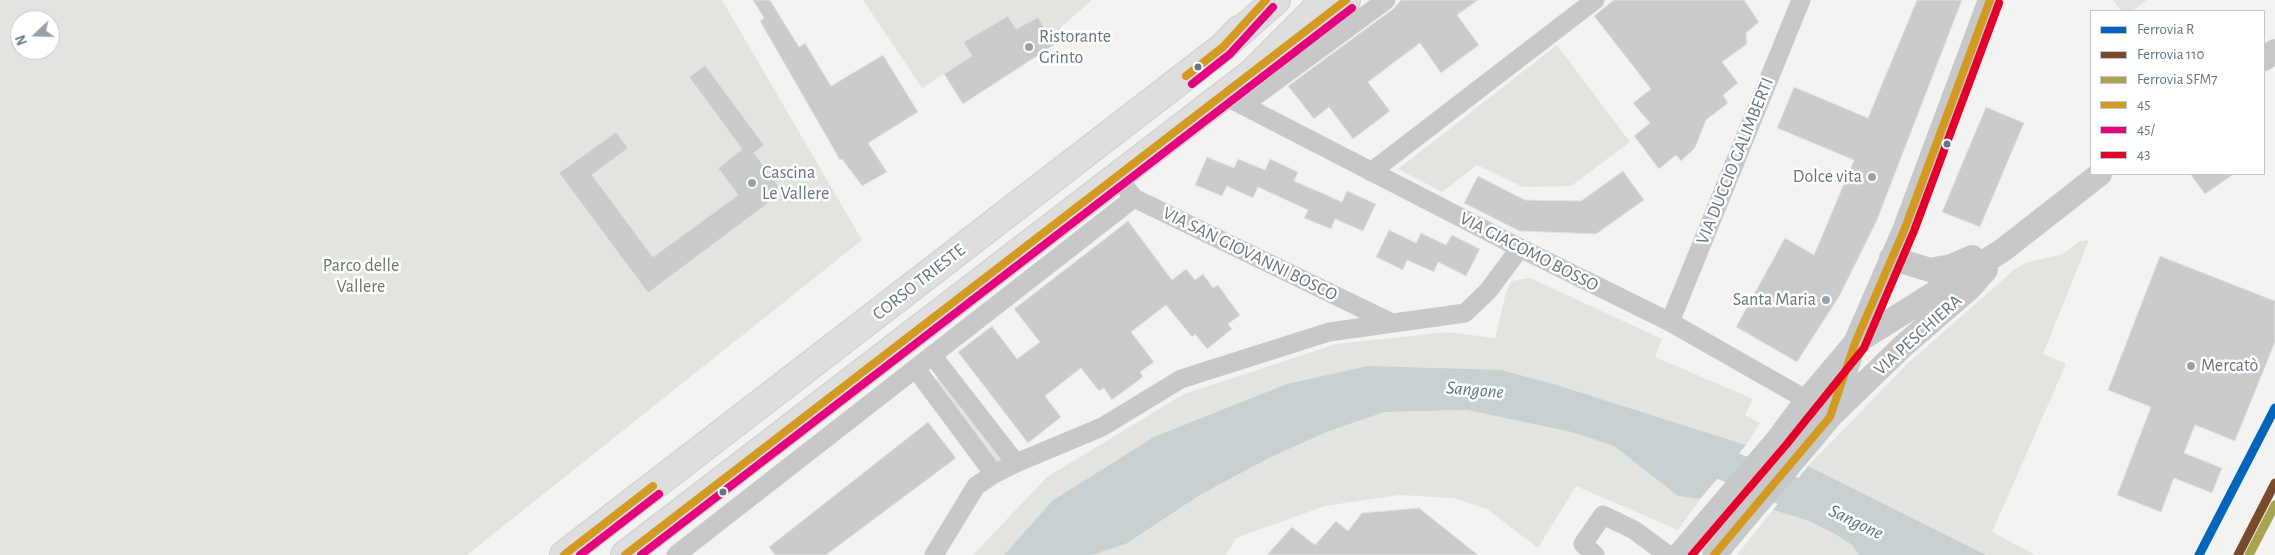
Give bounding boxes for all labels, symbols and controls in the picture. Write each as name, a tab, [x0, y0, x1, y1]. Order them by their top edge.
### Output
north arrow	[10, 10, 60, 60]
legend	[2090, 10, 2265, 175]
text: Ferrovia R	[2137, 22, 2194, 37]
place label: Ristorante Grinto	[1039, 26, 1111, 68]
text: N	[14, 33, 30, 47]
marker: Ristorante Grinto	[1023, 41, 1035, 53]
text: Ferrovia 110	[2137, 47, 2204, 62]
unlabelled marker	[1193, 62, 1203, 72]
text: Ferrovia SFM7	[2137, 72, 2218, 87]
street label: VIA DUCCIO GALIMBERTI	[1692, 74, 1778, 248]
text: 45	[2137, 97, 2151, 112]
text: 45/	[2137, 122, 2155, 137]
unlabelled marker	[1942, 139, 1952, 149]
text: 43	[2137, 147, 2150, 162]
place label: Cascina Le Vallere	[762, 162, 829, 204]
place label: Dolce vita	[1793, 166, 1862, 188]
marker: Dolce vita	[1866, 171, 1878, 183]
marker: Cascina Le Vallere	[746, 177, 758, 189]
street label: VIA SAN GIOVANNI BOSCO	[1159, 202, 1341, 306]
street label: VIA GIACOMO BOSSO	[1456, 208, 1602, 296]
street label: CORSO TRIESTE	[868, 239, 970, 325]
park label: Parco delle Vallere	[323, 255, 399, 298]
place label: Santa Maria	[1733, 289, 1816, 311]
street label: VIA PESCHIERA	[1870, 290, 1966, 380]
marker: Santa Maria	[1820, 294, 1832, 306]
place label: Mercatò	[2201, 355, 2258, 377]
marker: Mercatò	[2185, 360, 2197, 372]
water label: Sangone	[1445, 376, 1505, 404]
unlabelled marker	[718, 487, 728, 497]
water label: Sangone	[1825, 499, 1887, 545]

